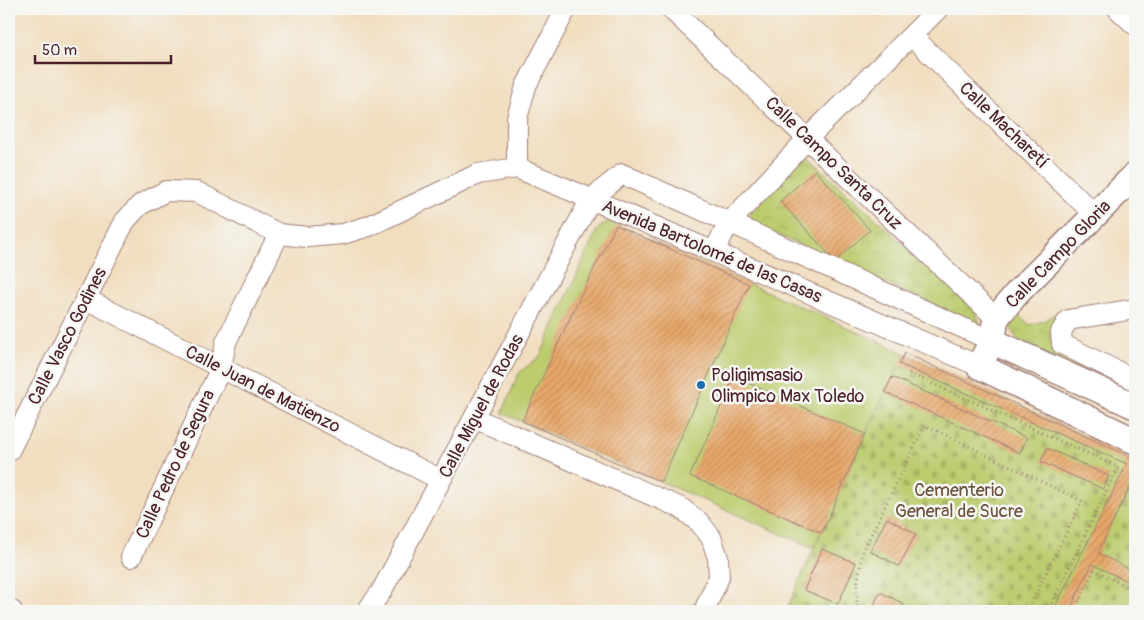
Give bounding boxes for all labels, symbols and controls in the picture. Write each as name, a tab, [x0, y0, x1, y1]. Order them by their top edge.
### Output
scale bar	[35, 32, 171, 64]
text: 50 m	[42, 41, 77, 60]
street label: Calle Macharetí	[954, 77, 1053, 174]
street label: Calle Campo Santa Cruz	[760, 92, 907, 235]
street label: Avenida Bartolomé de las Casas	[598, 195, 825, 308]
street label: Calle Campo Gloria	[1001, 195, 1116, 313]
street label: Calle Vasco Godines	[23, 264, 112, 409]
street label: Calle Miguel de Rodas	[434, 331, 529, 482]
street label: Calle Juan de Matienzo	[181, 340, 345, 439]
place label: Poligimsasio Olimpico Max Toledo	[711, 364, 865, 408]
marker: Poligimsasio Olimpico Max Toledo	[695, 379, 707, 391]
street label: Calle Pedro de Segura	[131, 386, 220, 543]
park label: Cementerio General de Sucre	[895, 479, 1023, 523]

